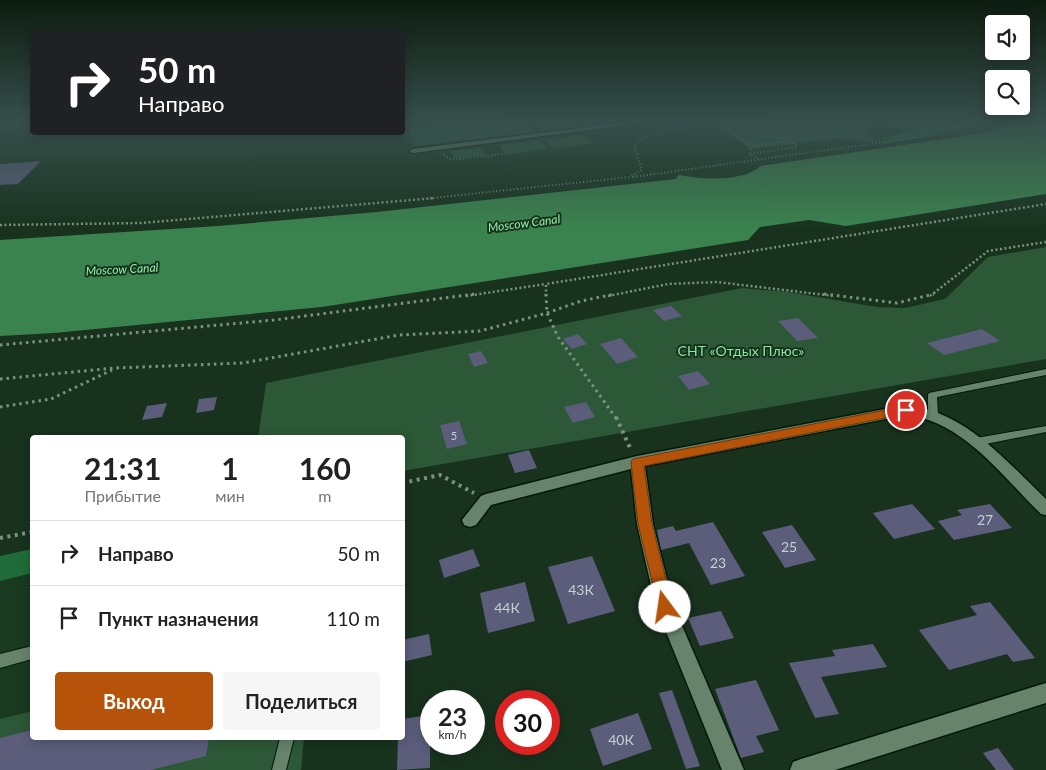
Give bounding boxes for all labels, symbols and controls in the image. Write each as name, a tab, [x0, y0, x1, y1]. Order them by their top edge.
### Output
map controls	[985, 15, 1030, 115]
button: sound	[985, 15, 1030, 60]
text: 50 m	[138, 48, 216, 90]
icon: right	[55, 50, 120, 115]
button: search	[985, 70, 1030, 115]
text: Направо	[138, 90, 224, 117]
water label: Moscow Canal	[487, 211, 561, 235]
water label: Moscow Canal	[85, 260, 159, 278]
park label: СНТ «Отдых Плюс»	[678, 342, 804, 359]
pin	[885, 389, 927, 431]
icon: arrive	[892, 396, 920, 424]
house number: 5	[451, 429, 457, 442]
text: 21:31	[84, 450, 161, 486]
text: 1	[221, 450, 239, 486]
text: 160	[299, 450, 351, 486]
text: Прибытие	[84, 486, 161, 505]
text: мин	[215, 486, 245, 505]
text: m	[318, 486, 331, 505]
house number: 27	[977, 511, 993, 528]
house number: 25	[781, 538, 797, 555]
icon: right	[55, 539, 83, 567]
text: Направо	[98, 542, 174, 565]
text: 50 m	[337, 542, 380, 565]
house number: 23	[710, 554, 726, 571]
position arrow	[638, 580, 690, 632]
house number: 43К	[568, 581, 594, 598]
house number: 44К	[494, 599, 520, 616]
icon: arrive	[55, 604, 83, 632]
text: Пункт назначения	[98, 607, 259, 630]
text: 110 m	[326, 607, 380, 630]
button: Выход	[55, 672, 213, 730]
button: Поделиться	[223, 672, 380, 730]
speed limit sign: 30	[495, 690, 560, 755]
text: 23	[438, 701, 467, 731]
text: km/h	[438, 727, 467, 742]
house number: 40К	[608, 731, 634, 748]

